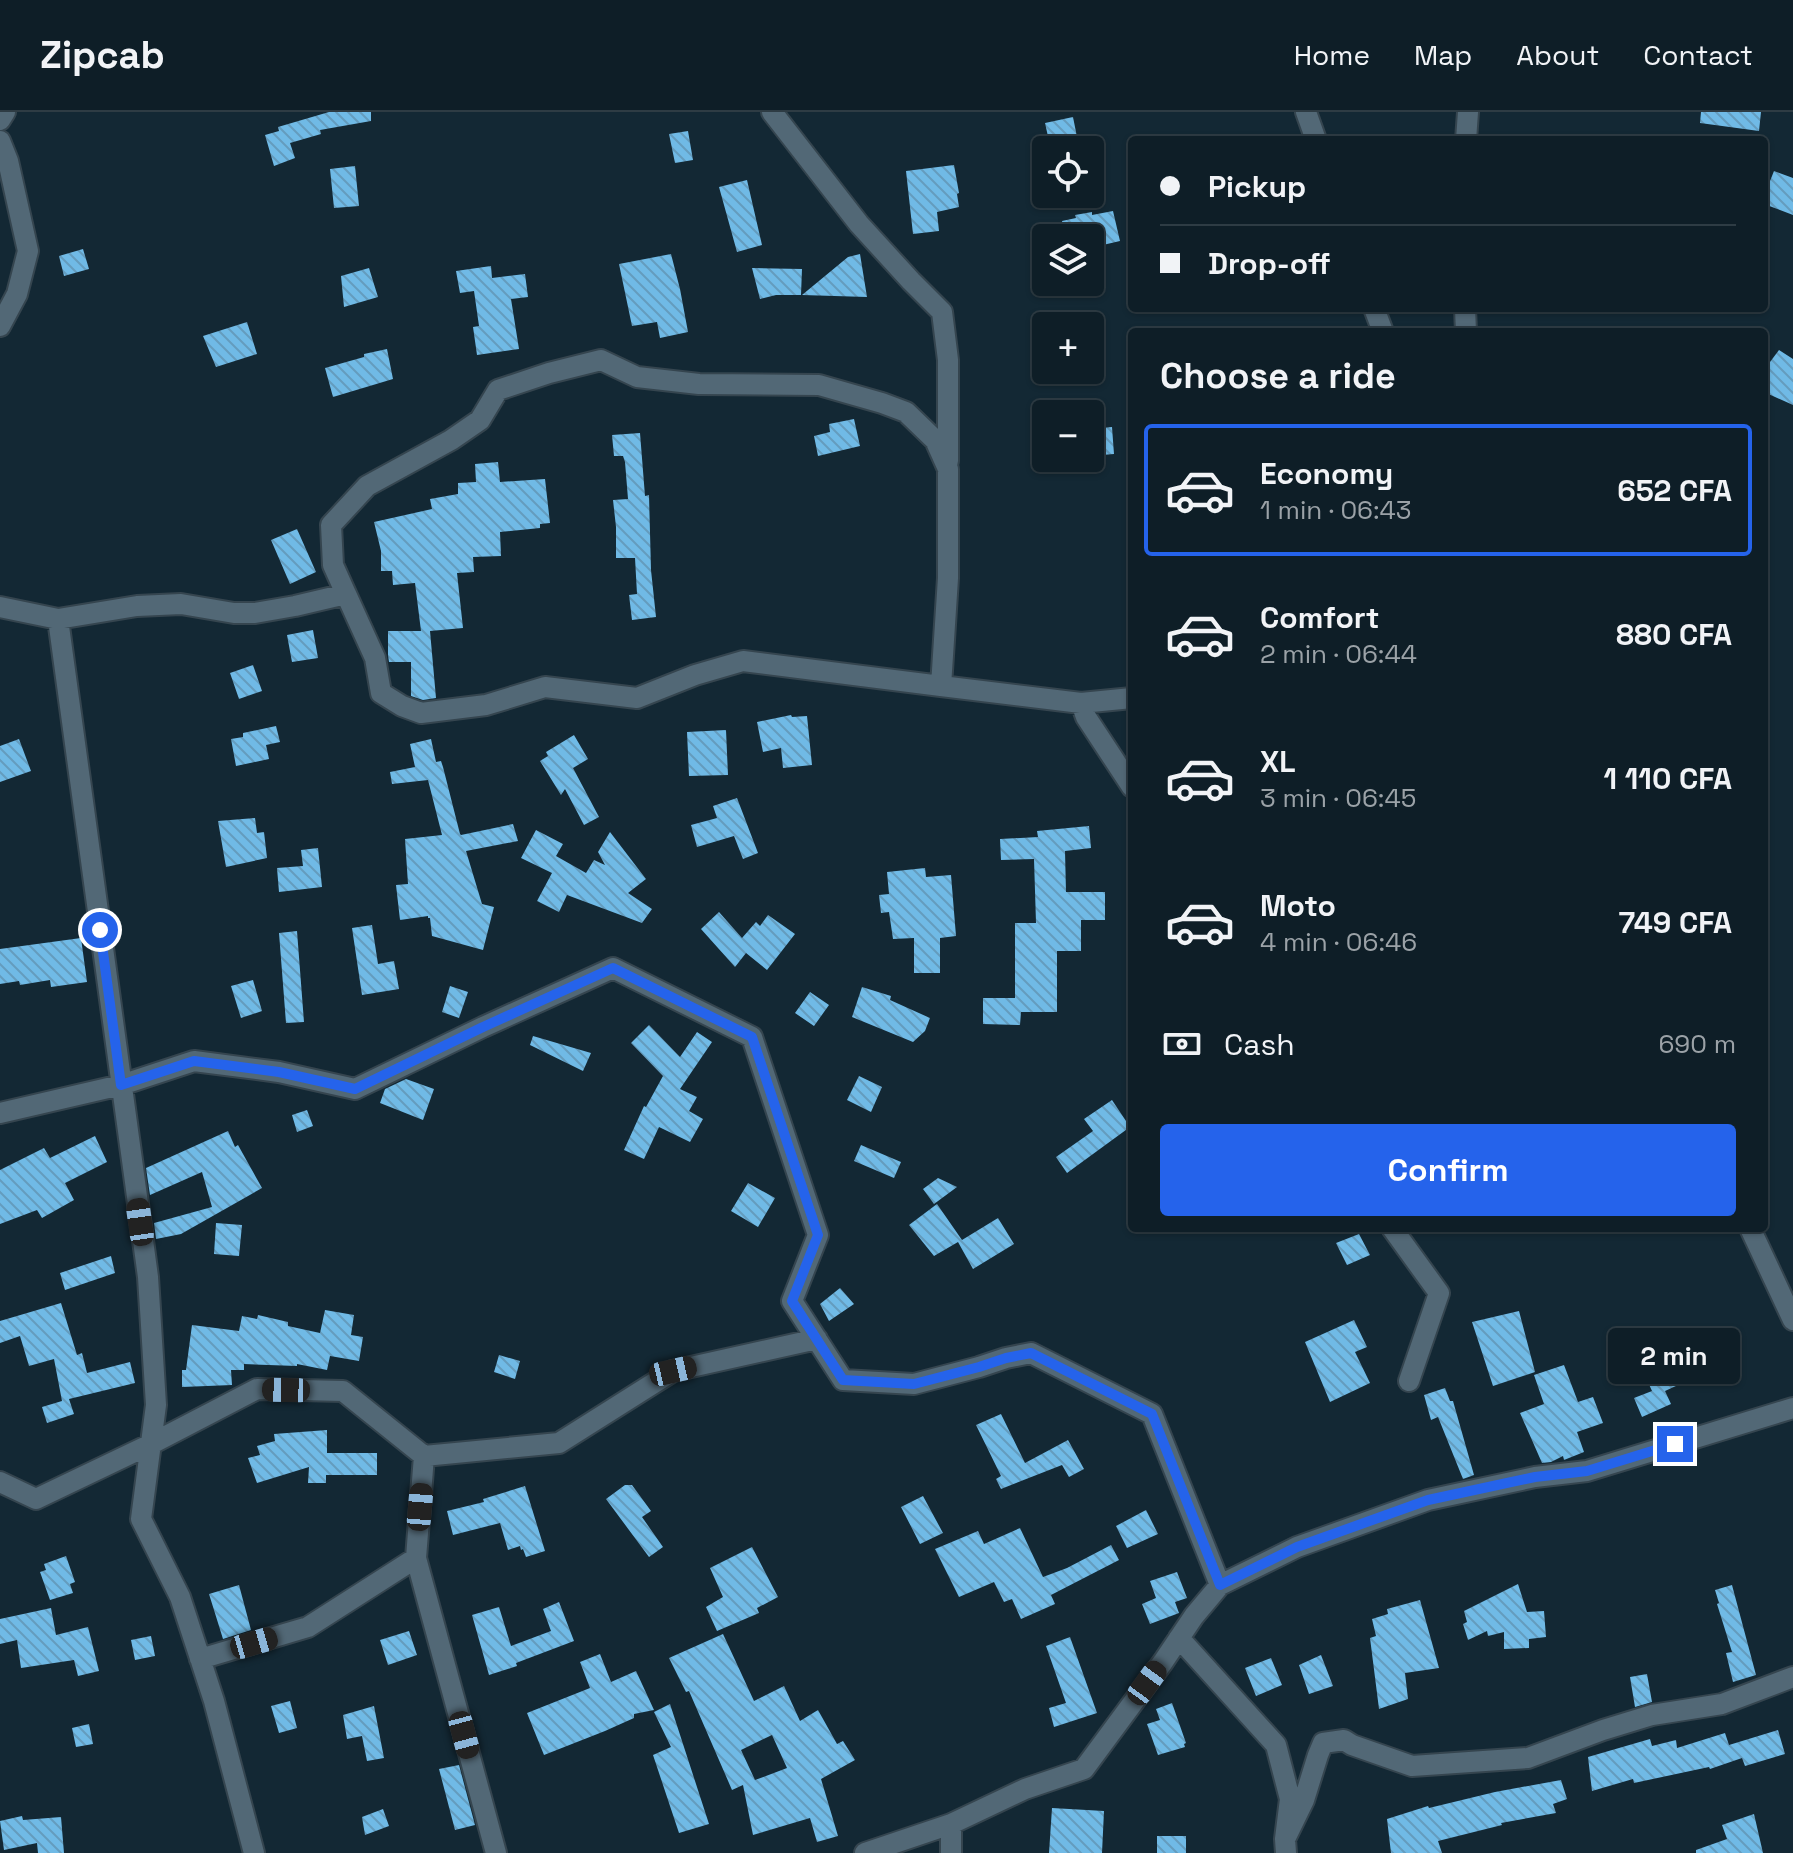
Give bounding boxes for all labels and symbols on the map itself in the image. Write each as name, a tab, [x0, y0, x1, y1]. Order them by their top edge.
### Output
route start	[82, 912, 118, 948]
car	[125, 1197, 155, 1247]
callout: 2 min	[1609, 1328, 1741, 1384]
car	[647, 1354, 699, 1388]
car	[262, 1378, 310, 1402]
route end	[1657, 1426, 1693, 1462]
car	[406, 1482, 434, 1532]
car	[228, 1625, 280, 1661]
car	[1123, 1657, 1171, 1709]
car	[446, 1709, 482, 1761]

